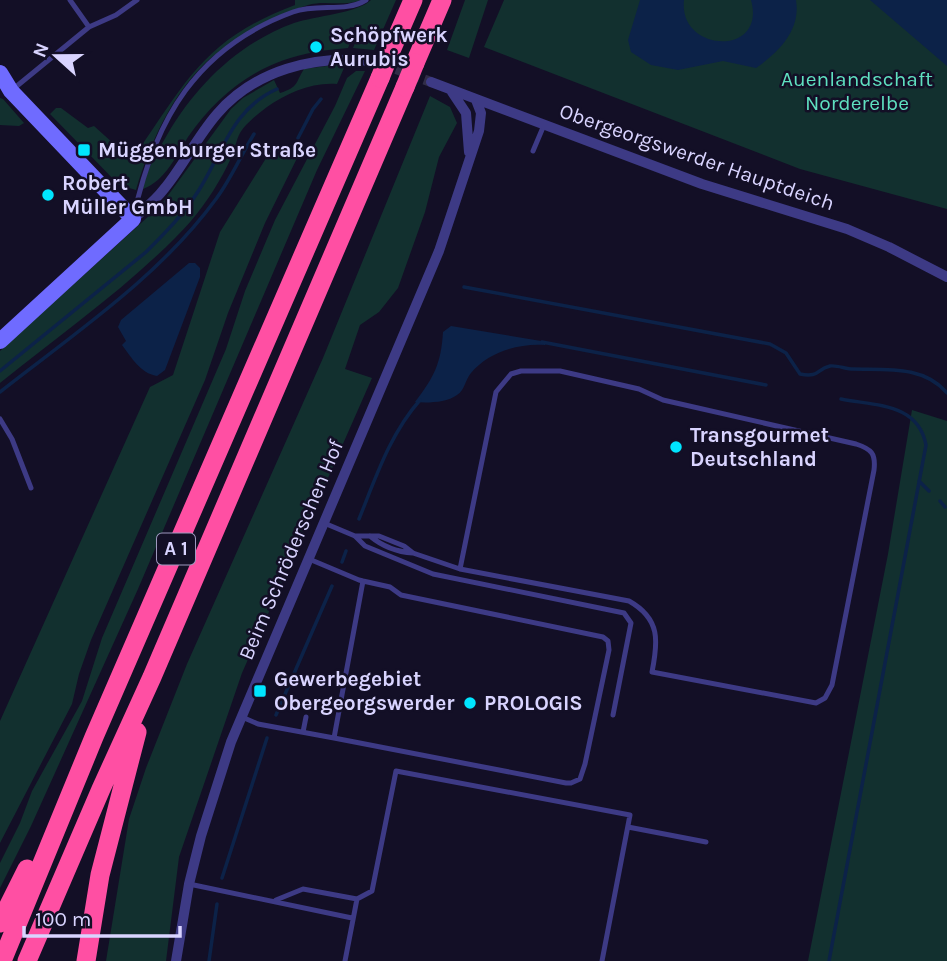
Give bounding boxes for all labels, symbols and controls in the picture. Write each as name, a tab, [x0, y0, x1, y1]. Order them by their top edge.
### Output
north arrow	[21, 21, 91, 91]
place label: Schöpfwerk Aurubis	[330, 23, 448, 71]
marker: Schöpfwerk Aurubis	[308, 39, 324, 55]
text: N	[28, 40, 54, 61]
park label: Auenlandschaft Norderelbe	[781, 67, 933, 115]
street label: Obergeorgswerder Hauptdeich	[556, 99, 838, 215]
place label: Müggenburger Straße	[98, 138, 316, 162]
marker: Müggenburger Straße	[76, 142, 92, 158]
place label: Robert Müller GmbH	[62, 171, 193, 219]
marker: Robert Müller GmbH	[40, 187, 56, 203]
place label: Transgourmet Deutschland	[690, 423, 829, 471]
street label: Beim Schröderschen Hof	[234, 436, 349, 664]
marker: Transgourmet Deutschland	[668, 439, 684, 455]
road number: A 1	[157, 534, 195, 564]
place label: Gewerbegebiet Obergeorgswerder	[274, 667, 455, 715]
marker: Gewerbegebiet Obergeorgswerder	[252, 683, 268, 699]
place label: PROLOGIS	[484, 691, 583, 715]
marker: PROLOGIS	[462, 695, 478, 711]
scale bar	[24, 894, 180, 938]
text: 100 m	[35, 907, 92, 931]

